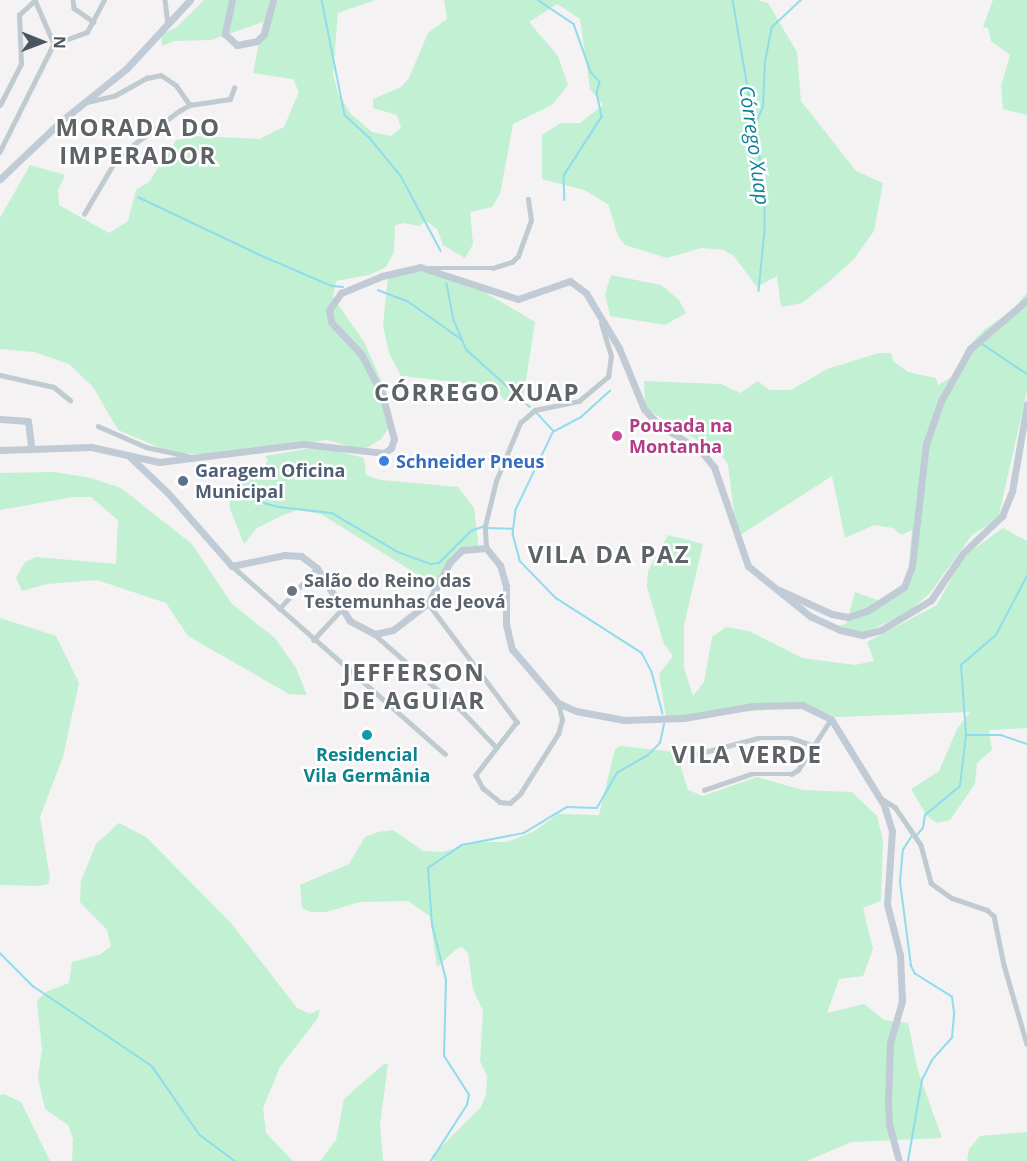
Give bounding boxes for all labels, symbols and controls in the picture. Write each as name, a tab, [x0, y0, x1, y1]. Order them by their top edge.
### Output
north arrow	[12, 12, 72, 72]
text: N	[49, 36, 71, 49]
water label: Córrego Xuap	[735, 84, 775, 206]
district label: MORADA DO IMPERADOR	[55, 113, 221, 169]
district label: CÓRREGO XUAP	[374, 378, 580, 406]
place label: Pousada na Montanha	[629, 415, 733, 458]
marker: Pousada na Montanha	[610, 429, 624, 443]
place label: Schneider Pneus	[396, 450, 544, 472]
marker: Schneider Pneus	[377, 454, 391, 468]
place label: Garagem Oficina Municipal	[195, 460, 345, 502]
marker: Garagem Oficina Municipal	[176, 474, 190, 488]
district label: VILA DA PAZ	[528, 540, 690, 568]
place label: Salão do Reino das Testemunhas de Jeová	[304, 570, 506, 612]
marker: Salão do Reino das Testemunhas de Jeová	[285, 584, 299, 598]
district label: JEFFERSON DE AGUIAR	[342, 658, 486, 714]
marker: Residencial Vila Germânia	[360, 728, 374, 742]
district label: VILA VERDE	[672, 740, 822, 768]
place label: Residencial Vila Germânia	[304, 744, 430, 786]

